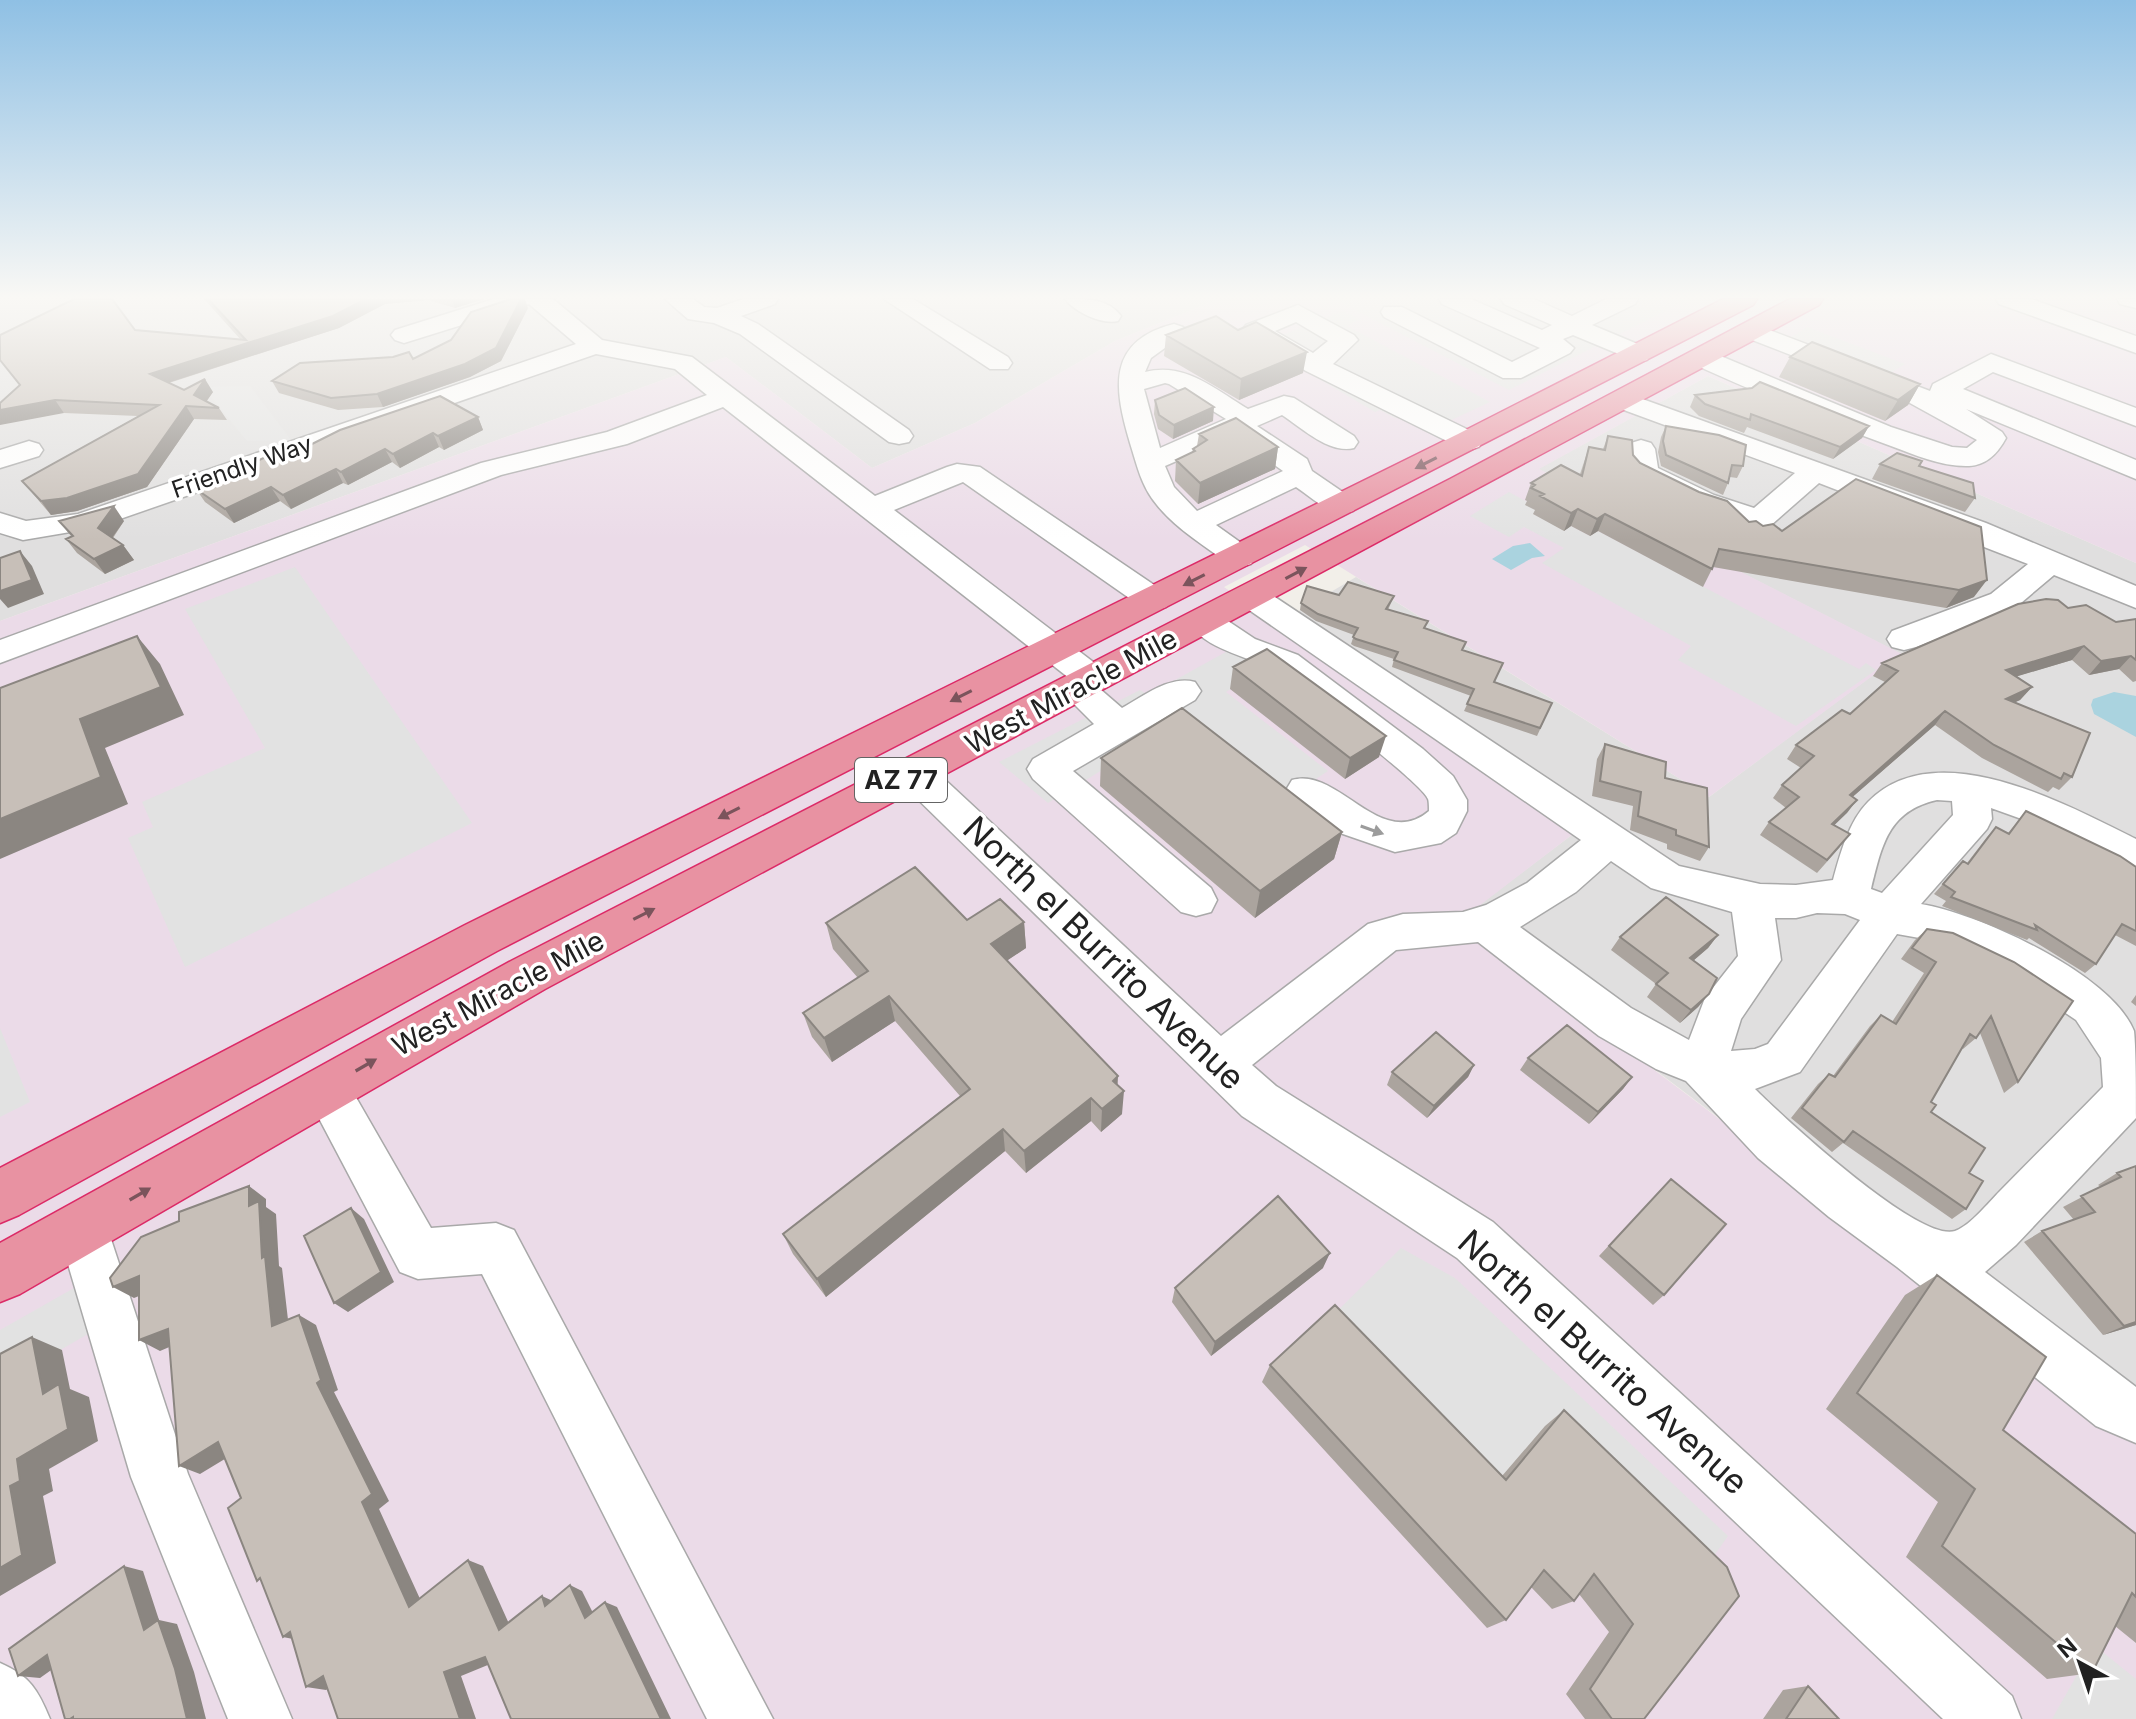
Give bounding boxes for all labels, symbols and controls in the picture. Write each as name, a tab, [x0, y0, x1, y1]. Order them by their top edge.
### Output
street label: Friendly Way	[168, 429, 316, 504]
one-way arrow	[1415, 456, 1438, 470]
one-way arrow	[1285, 566, 1307, 580]
one-way arrow	[1182, 573, 1205, 586]
street label: West Miracle Mile	[959, 621, 1183, 761]
one-way arrow	[950, 690, 973, 703]
road number: AZ 77	[855, 758, 947, 802]
one-way arrow	[718, 806, 741, 820]
street label: North el Burrito Avenue	[955, 808, 1254, 1098]
one-way arrow	[1360, 824, 1384, 836]
one-way arrow	[632, 908, 655, 921]
street label: West Miracle Mile	[386, 923, 610, 1063]
one-way arrow	[355, 1058, 377, 1072]
one-way arrow	[129, 1187, 151, 1201]
street label: North el Burrito Avenue	[1450, 1221, 1756, 1502]
north arrow	[2040, 1623, 2120, 1703]
text: N	[2052, 1632, 2082, 1663]

